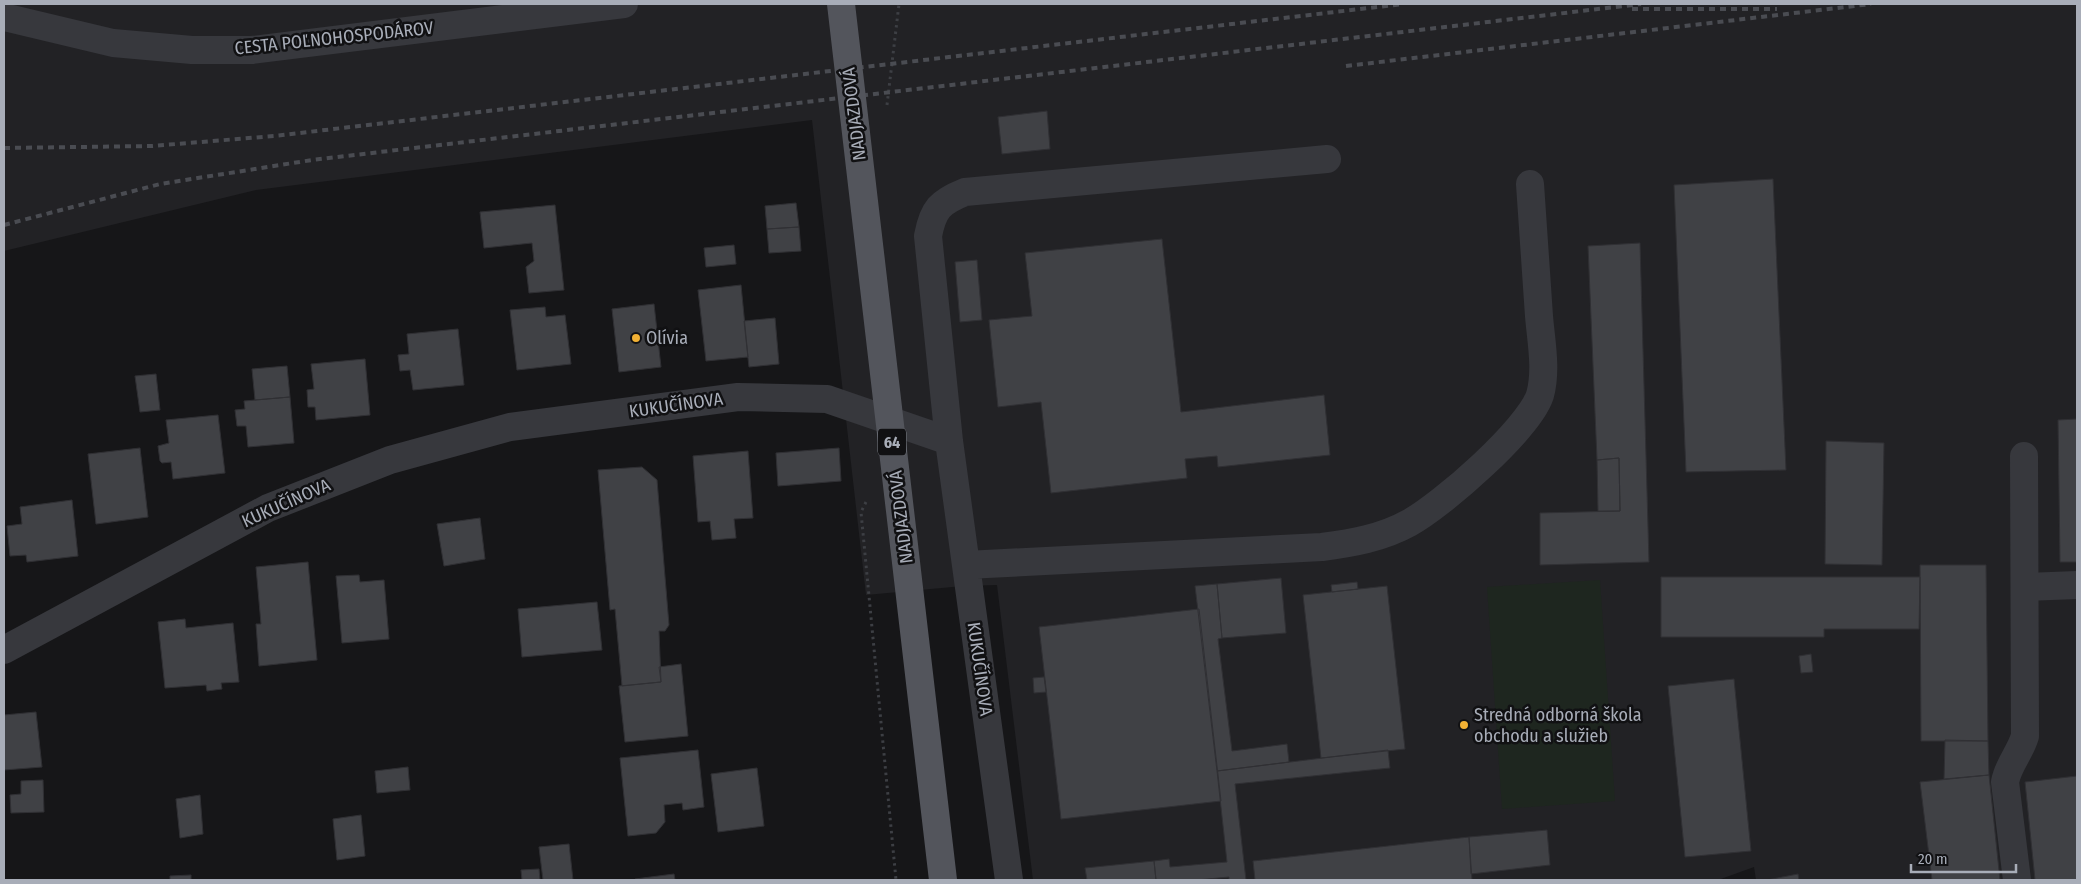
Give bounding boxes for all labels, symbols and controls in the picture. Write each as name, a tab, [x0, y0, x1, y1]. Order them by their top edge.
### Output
street label: CESTA POĽNOHOSPODÁROV	[233, 16, 435, 59]
street label: NADJAZDOVÁ	[836, 66, 871, 162]
place label: Olívia	[646, 327, 688, 349]
marker: Olívia	[630, 332, 642, 344]
street label: KUKUČÍNOVA	[628, 386, 725, 422]
road number: 64	[878, 428, 906, 456]
street label: NADJAZDOVÁ	[883, 469, 918, 565]
street label: KUKUČÍNOVA	[238, 473, 334, 532]
street label: KUKUČÍNOVA	[963, 621, 999, 718]
place label: Stredná odborná škola obchodu a služieb	[1474, 704, 1642, 747]
marker: Stredná odborná škola obchodu a služieb	[1458, 719, 1470, 731]
scale bar	[1911, 842, 2016, 874]
text: 20 m	[1918, 850, 1948, 868]

